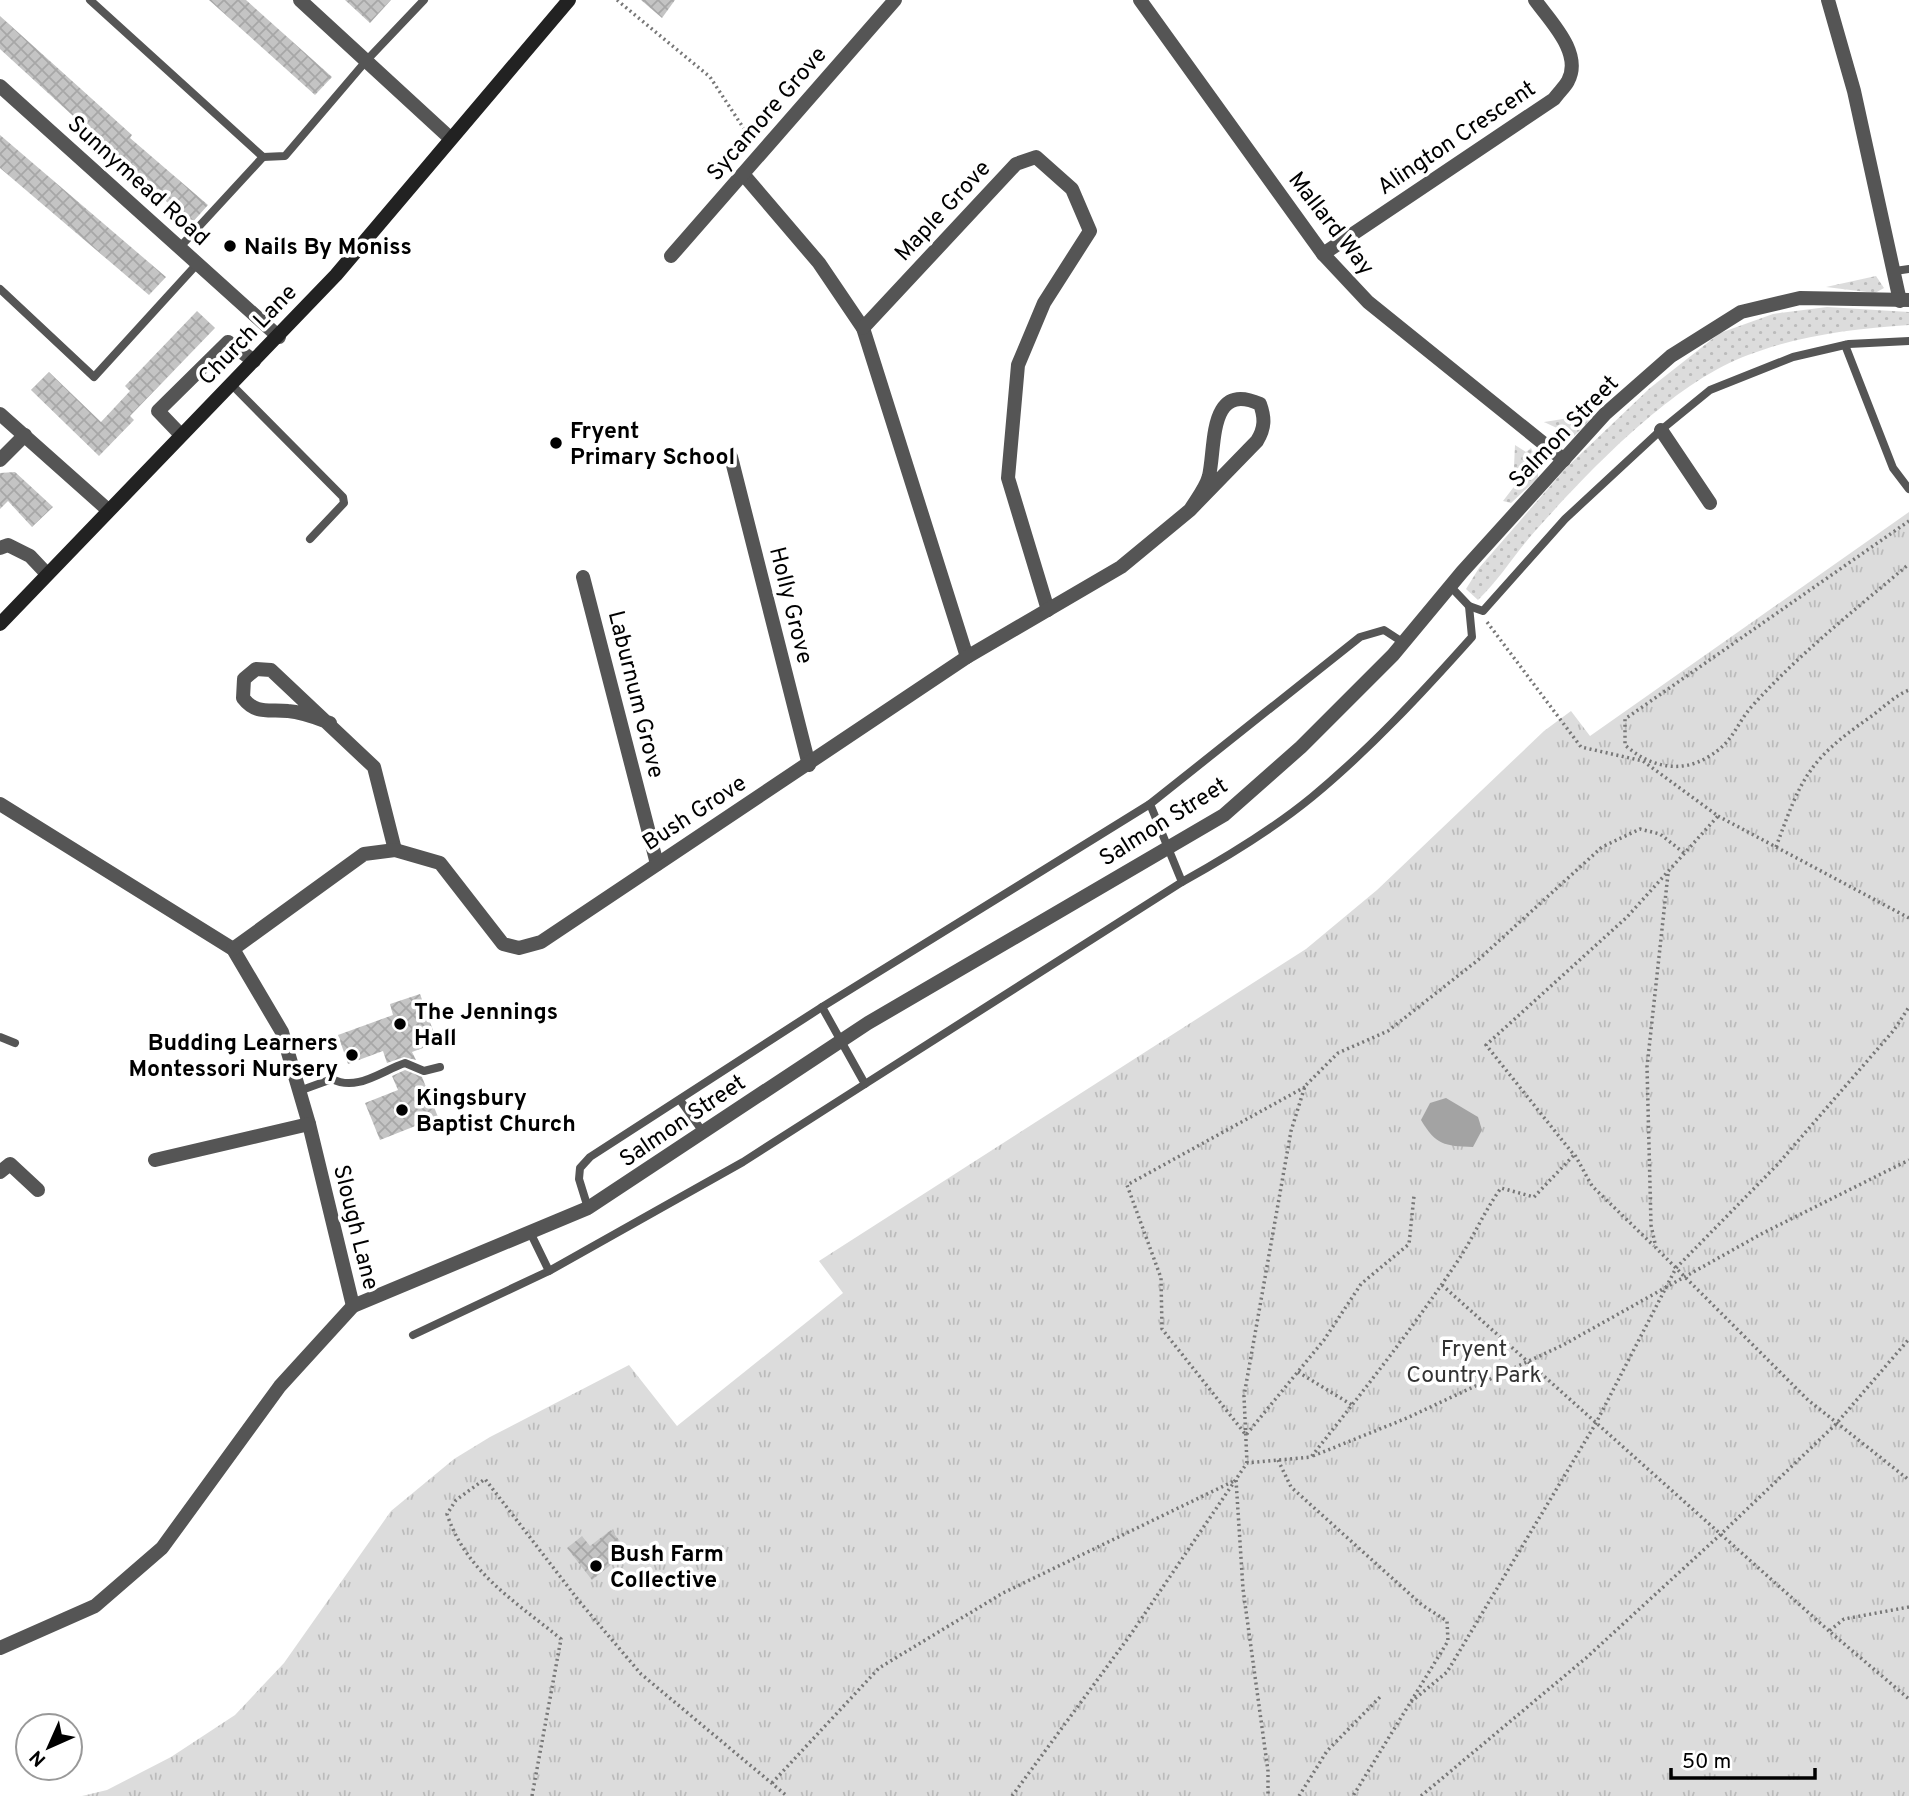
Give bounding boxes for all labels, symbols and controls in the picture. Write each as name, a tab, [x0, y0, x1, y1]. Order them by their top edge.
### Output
street label: Sycamore Grove	[702, 41, 834, 188]
street label: Alington Crescent	[1373, 75, 1542, 203]
street label: Sunnymead Road	[60, 110, 214, 253]
street label: Maple Grove	[890, 155, 998, 268]
street label: Mallard Way	[1281, 167, 1379, 282]
place label: Nails By Moniss	[244, 234, 412, 263]
marker: Nails By Moniss	[222, 238, 238, 254]
street label: Church Lane	[193, 279, 304, 393]
street label: Salmon Street	[1504, 370, 1626, 495]
place label: Fryent Primary School	[570, 418, 735, 473]
marker: Fryent Primary School	[548, 435, 564, 451]
street label: Holly Grove	[761, 544, 818, 667]
street label: Laburnum Grove	[600, 608, 669, 781]
street label: Bush Grove	[638, 770, 753, 858]
street label: Salmon Street	[1095, 772, 1234, 874]
place label: The Jennings Hall	[414, 999, 558, 1054]
marker: The Jennings Hall	[392, 1016, 408, 1032]
place label: Budding Learners Montessori Nursery	[128, 1030, 338, 1085]
marker: Budding Learners Montessori Nursery	[344, 1047, 360, 1063]
street label: Salmon Street	[615, 1069, 752, 1175]
place label: Kingsbury Baptist Church	[416, 1085, 576, 1140]
marker: Kingsbury Baptist Church	[394, 1102, 410, 1118]
street label: Slough Lane	[325, 1162, 384, 1293]
park label: Fryent Country Park	[1406, 1336, 1542, 1391]
place label: Bush Farm Collective	[610, 1541, 724, 1596]
marker: Bush Farm Collective	[588, 1558, 604, 1574]
north arrow	[14, 1712, 84, 1782]
scale bar	[1671, 1736, 1814, 1780]
text: N	[25, 1744, 52, 1771]
text: 50 m	[1682, 1749, 1731, 1776]

